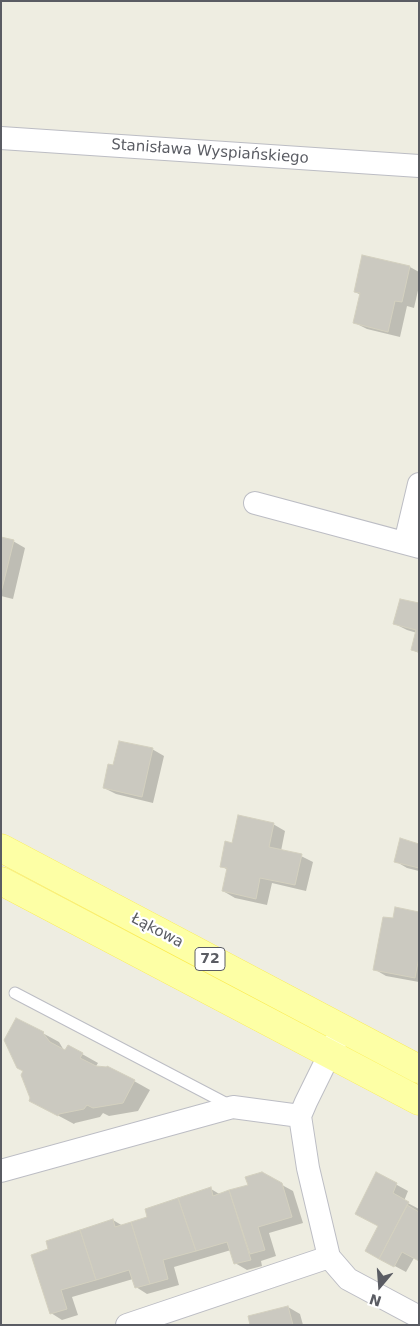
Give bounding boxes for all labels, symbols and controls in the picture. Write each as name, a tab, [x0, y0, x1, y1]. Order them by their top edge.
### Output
street label: Stanisława Wyspiańskiego	[111, 136, 309, 168]
street label: Łąkowa	[128, 910, 186, 952]
road number: 72	[195, 948, 225, 971]
north arrow	[355, 1261, 405, 1311]
text: N	[367, 1291, 383, 1310]

